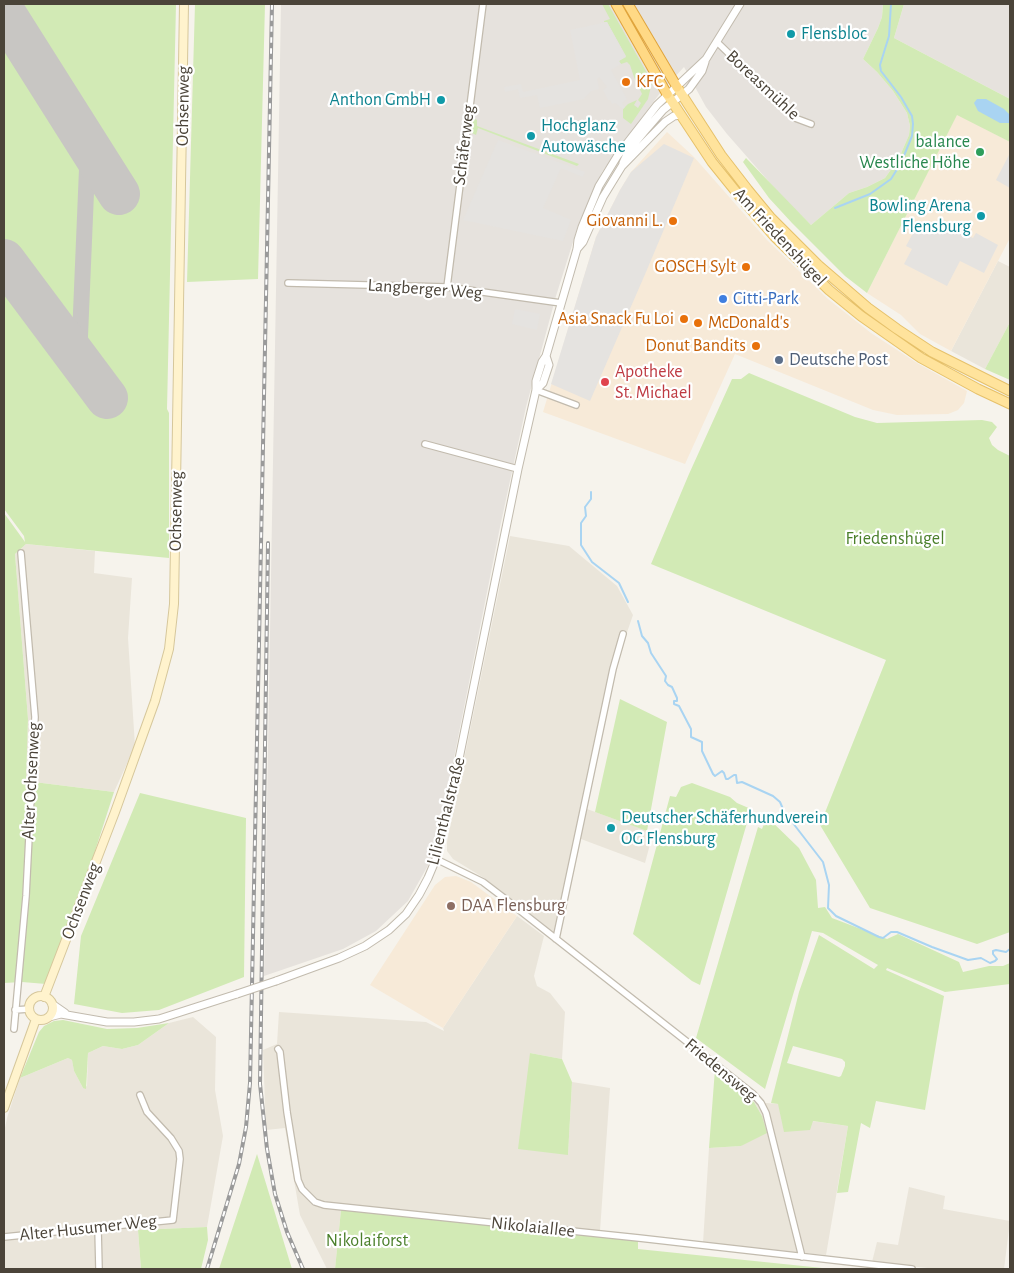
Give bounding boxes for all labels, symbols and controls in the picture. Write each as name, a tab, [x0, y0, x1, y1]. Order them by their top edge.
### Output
place label: Flensbloc	[801, 23, 867, 45]
marker: Flensbloc	[785, 28, 797, 40]
street label: Boreasmühle	[722, 45, 804, 125]
street label: Ochsenweg	[172, 66, 194, 146]
place label: KFC	[636, 71, 663, 93]
marker: KFC	[620, 76, 632, 88]
place label: Anthon GmbH	[329, 89, 431, 111]
marker: Anthon GmbH	[435, 94, 447, 106]
street label: Schäferweg	[448, 104, 480, 186]
place label: Hochglanz Autowäsche	[541, 115, 626, 158]
marker: Hochglanz Autowäsche	[525, 130, 537, 142]
place label: balance Westliche Höhe	[859, 131, 970, 173]
marker: balance Westliche Höhe	[974, 146, 986, 158]
street label: Am Friedenshügel	[729, 183, 831, 291]
place label: Bowling Arena Flensburg	[869, 195, 971, 238]
place label: Giovanni L.	[586, 210, 663, 232]
marker: Bowling Arena Flensburg	[975, 210, 987, 222]
marker: Giovanni L.	[667, 215, 679, 227]
place label: GOSCH Sylt	[655, 256, 736, 278]
marker: GOSCH Sylt	[740, 261, 752, 273]
street label: Langberger Weg	[367, 274, 483, 304]
place label: Citti-Park	[733, 288, 799, 310]
marker: Citti-Park	[717, 293, 729, 305]
place label: Asia Snack Fu Loi	[558, 308, 674, 330]
place label: McDonald's	[708, 312, 790, 334]
marker: Asia Snack Fu Loi	[678, 313, 690, 325]
marker: McDonald's	[692, 317, 704, 329]
place label: Donut Bandits	[645, 335, 746, 357]
marker: Donut Bandits	[750, 340, 762, 352]
place label: Deutsche Post	[789, 349, 888, 371]
marker: Deutsche Post	[773, 354, 785, 366]
place label: Apotheke St. Michael	[615, 361, 692, 404]
marker: Apotheke St. Michael	[599, 376, 611, 388]
street label: Ochsenweg	[165, 471, 187, 551]
park label: Friedenshügel	[845, 528, 945, 550]
street label: Alter Ochsenweg	[17, 722, 45, 840]
street label: Lilienthalstraße	[422, 755, 470, 867]
place label: Deutscher Schäferhundverein OG Flensburg	[621, 807, 828, 850]
marker: Deutscher Schäferhundverein OG Flensburg	[605, 822, 617, 834]
street label: Ochsenweg	[57, 860, 105, 942]
place label: DAA Flensburg	[461, 895, 565, 917]
marker: DAA Flensburg	[445, 900, 457, 912]
street label: Friedensweg	[680, 1033, 762, 1107]
street label: Alter Husumer Weg	[18, 1210, 158, 1246]
street label: Nikolaiallee	[490, 1212, 576, 1242]
park label: Nikolaiforst	[326, 1230, 408, 1252]

